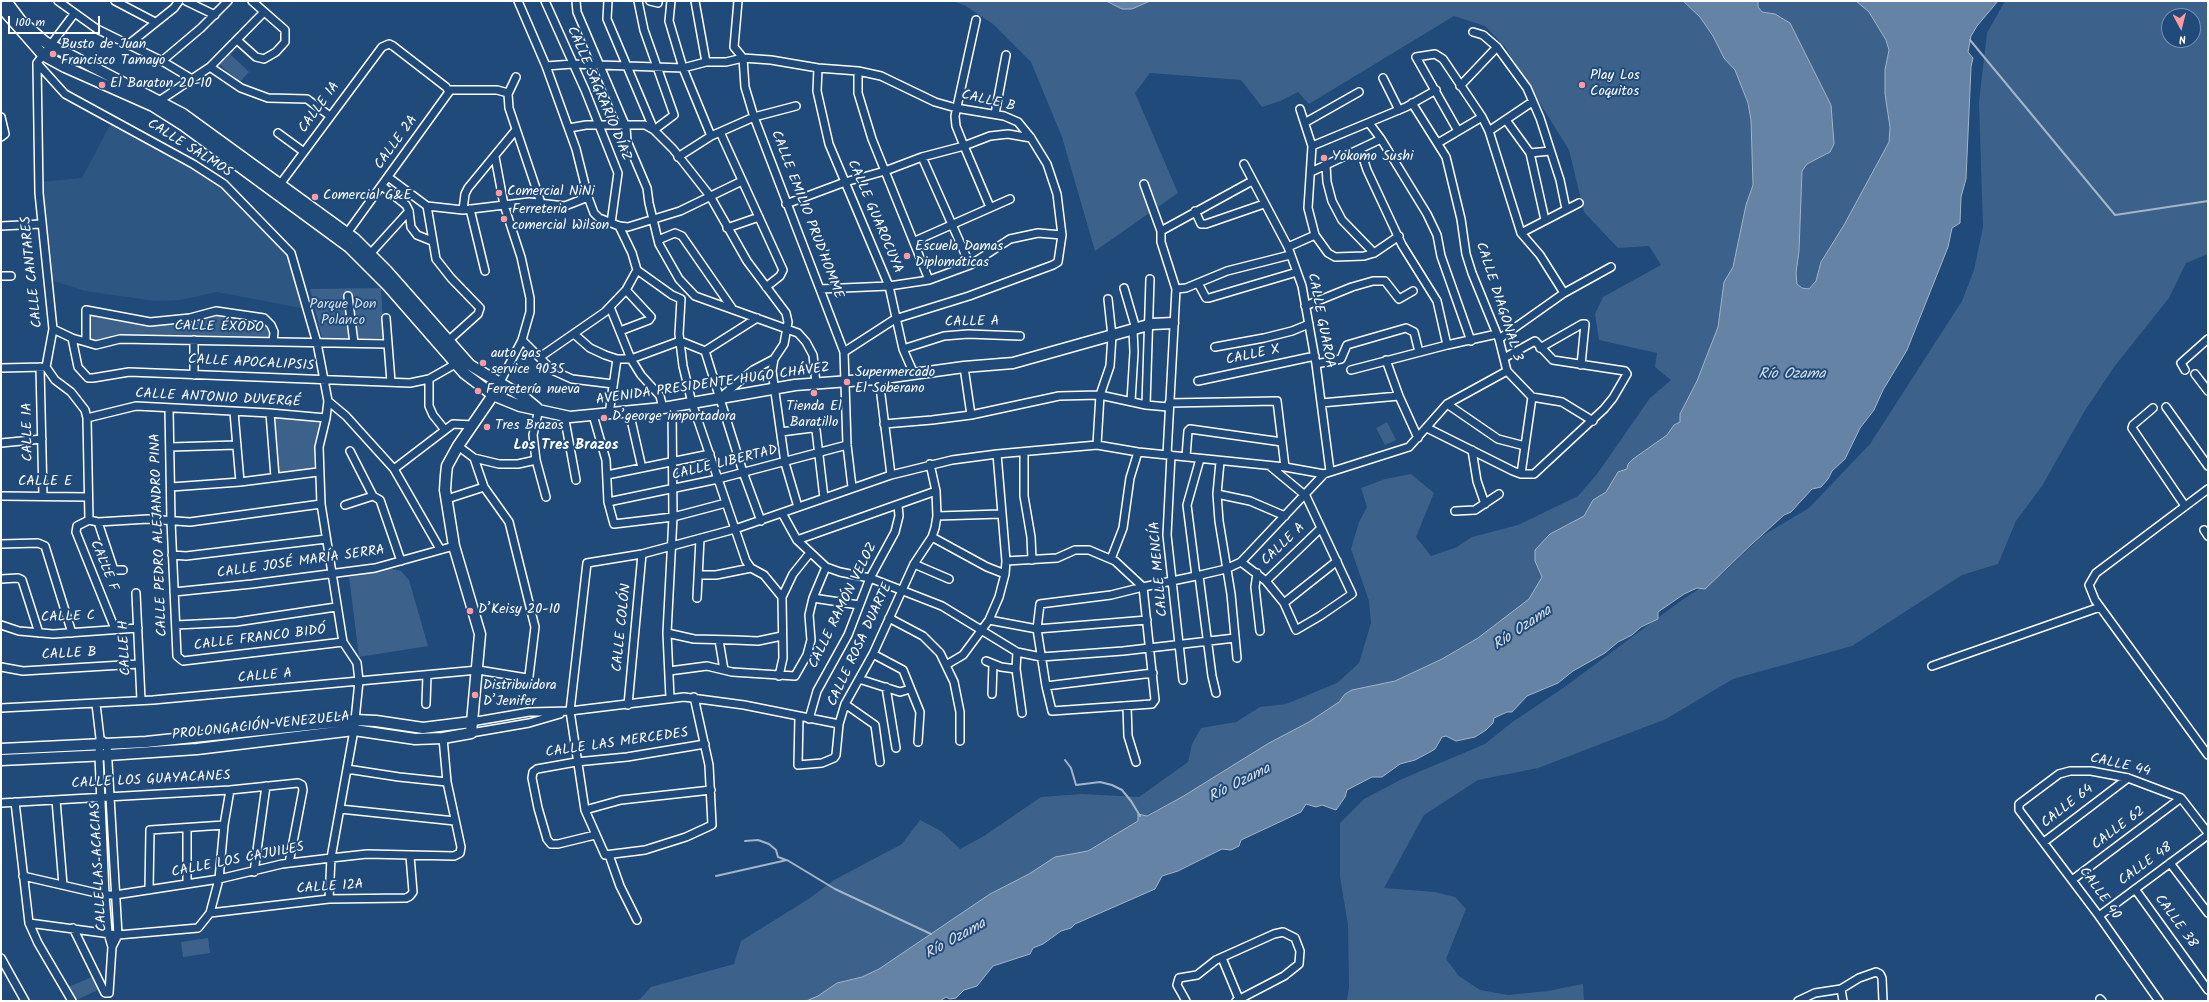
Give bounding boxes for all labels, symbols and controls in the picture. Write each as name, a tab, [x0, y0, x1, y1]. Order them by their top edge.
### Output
scale bar	[10, 8, 102, 34]
north arrow	[2161, 8, 2201, 48]
text: 100 m	[15, 13, 45, 32]
street label: CALLE SAGRARIO DÍAZ	[562, 24, 634, 164]
text: N	[2178, 30, 2187, 48]
place label: Busto de Juan Francisco Tamayo	[61, 38, 165, 70]
marker: Busto de Juan Francisco Tamayo	[48, 49, 58, 59]
place label: Play Los Coquitos	[1590, 69, 1640, 102]
place label: El Baraton 20-10	[110, 77, 212, 93]
street label: CALLE 1A	[296, 79, 344, 137]
marker: El Baraton 20-10	[97, 80, 107, 90]
marker: Play Los Coquitos	[1577, 80, 1587, 90]
street label: CALLE B	[959, 88, 1017, 116]
street label: CALLE 2A	[372, 113, 422, 173]
street label: CALLE SALMOS	[144, 116, 234, 182]
street label: CALLE EMILIO PRUD'HOMME	[766, 128, 846, 302]
place label: Yokomo Sushi	[1332, 150, 1413, 166]
marker: Yokomo Sushi	[1319, 153, 1329, 163]
street label: CALLE GUAROCUYA	[843, 158, 905, 276]
place label: Comercial NiNi	[507, 185, 595, 201]
marker: Comercial NiNi	[494, 188, 504, 198]
place label: Comercial G&E	[323, 189, 412, 205]
marker: Comercial G&E	[310, 192, 320, 202]
place label: Ferreteria comercial Wilson	[512, 203, 609, 236]
marker: Ferreteria comercial Wilson	[499, 214, 509, 224]
street label: CALLE CANTARES	[19, 215, 47, 329]
place label: Escuela Damas Diplomáticas	[915, 240, 1003, 272]
street label: CALLE DIAGONAL 3	[1471, 240, 1525, 364]
marker: Escuela Damas Diplomáticas	[902, 251, 912, 261]
street label: CALLE GUAROA	[1303, 272, 1337, 370]
park label: Parque Don Polanco	[310, 298, 376, 330]
street label: CALLE A	[945, 314, 999, 332]
street label: CALLE ÉXODO	[174, 319, 264, 337]
street label: CALLE X	[1224, 342, 1282, 370]
place label: auto gas service 9035	[491, 347, 565, 380]
street label: CALLE APOCALIPSIS	[187, 352, 315, 376]
marker: auto gas service 9035	[478, 358, 488, 368]
street label: AVENIDA PRESIDENTE HUGO CHÁVEZ	[595, 360, 831, 410]
place label: Supermercado El Soberano	[855, 366, 935, 398]
water label: Río Ozama	[1759, 366, 1825, 384]
marker: Supermercado El Soberano	[842, 377, 852, 387]
place label: Ferretería nueva	[486, 383, 580, 399]
street label: CALLE ANTONIO DUVERGÉ	[135, 386, 301, 412]
marker: Ferretería nueva	[473, 386, 483, 396]
marker: Tienda El Baratillo	[809, 388, 819, 398]
place label: Tienda El Baratillo	[786, 400, 842, 432]
street label: CALLE 1A	[20, 402, 38, 462]
place label: D’george importadora	[612, 410, 736, 426]
marker: D’george importadora	[599, 413, 609, 423]
place label: Tres Brazos	[495, 419, 564, 435]
marker: Tres Brazos	[482, 422, 492, 432]
street label: CALLE PEDRO ALEJANDRO PINA	[148, 433, 172, 637]
district label: Los Tres Brazos	[514, 437, 618, 455]
street label: CALLE LIBERTAD	[670, 443, 780, 485]
street label: CALLE E	[18, 475, 72, 491]
street label: CALLE MENCÍA	[1147, 520, 1173, 618]
street label: CALLE A	[1259, 520, 1309, 570]
street label: CALLE F	[85, 538, 121, 594]
street label: CALLE RAMÓN VELOZ	[806, 540, 882, 672]
street label: CALLE JOSÉ MARÍA SERRA	[216, 543, 386, 583]
street label: CALLE ROSA DUARTE	[825, 581, 897, 709]
street label: CALLE COLÓN	[610, 583, 636, 673]
place label: D’Keisy 20-10	[478, 603, 560, 619]
water label: Río Ozama	[1490, 603, 1556, 655]
marker: D’Keisy 20-10	[465, 606, 475, 616]
street label: CALLE C	[41, 609, 95, 627]
street label: CALLE H	[116, 620, 136, 676]
street label: CALLE FRANCO BIDÓ	[193, 623, 327, 655]
street label: CALLE B	[41, 645, 97, 665]
street label: CALLE A	[237, 666, 293, 688]
place label: Distribuidora D’Jenifer	[483, 679, 557, 712]
marker: Distribuidora D’Jenifer	[470, 690, 480, 700]
street label: PROLONGACIÓN VENEZUELA	[171, 709, 351, 745]
street label: CALLE LAS MERCEDES	[545, 726, 689, 762]
street label: CALLE 44	[2088, 751, 2152, 781]
water label: Río Ozama	[1206, 761, 1274, 807]
street label: CALLE LOS GUAYACANES	[71, 768, 231, 794]
street label: CALLE 64	[2039, 781, 2097, 833]
street label: CALLE LAS ACACIAS	[88, 802, 112, 932]
street label: CALLE 62	[2089, 804, 2149, 854]
street label: CALLE LOS CAJUILES	[170, 840, 306, 882]
street label: CALLE 48	[2116, 840, 2176, 890]
street label: CALLE 40	[2074, 865, 2124, 923]
street label: CALLE 12A	[296, 877, 364, 899]
street label: CALLE 38	[2150, 892, 2200, 952]
water label: Río Ozama	[922, 916, 990, 964]

